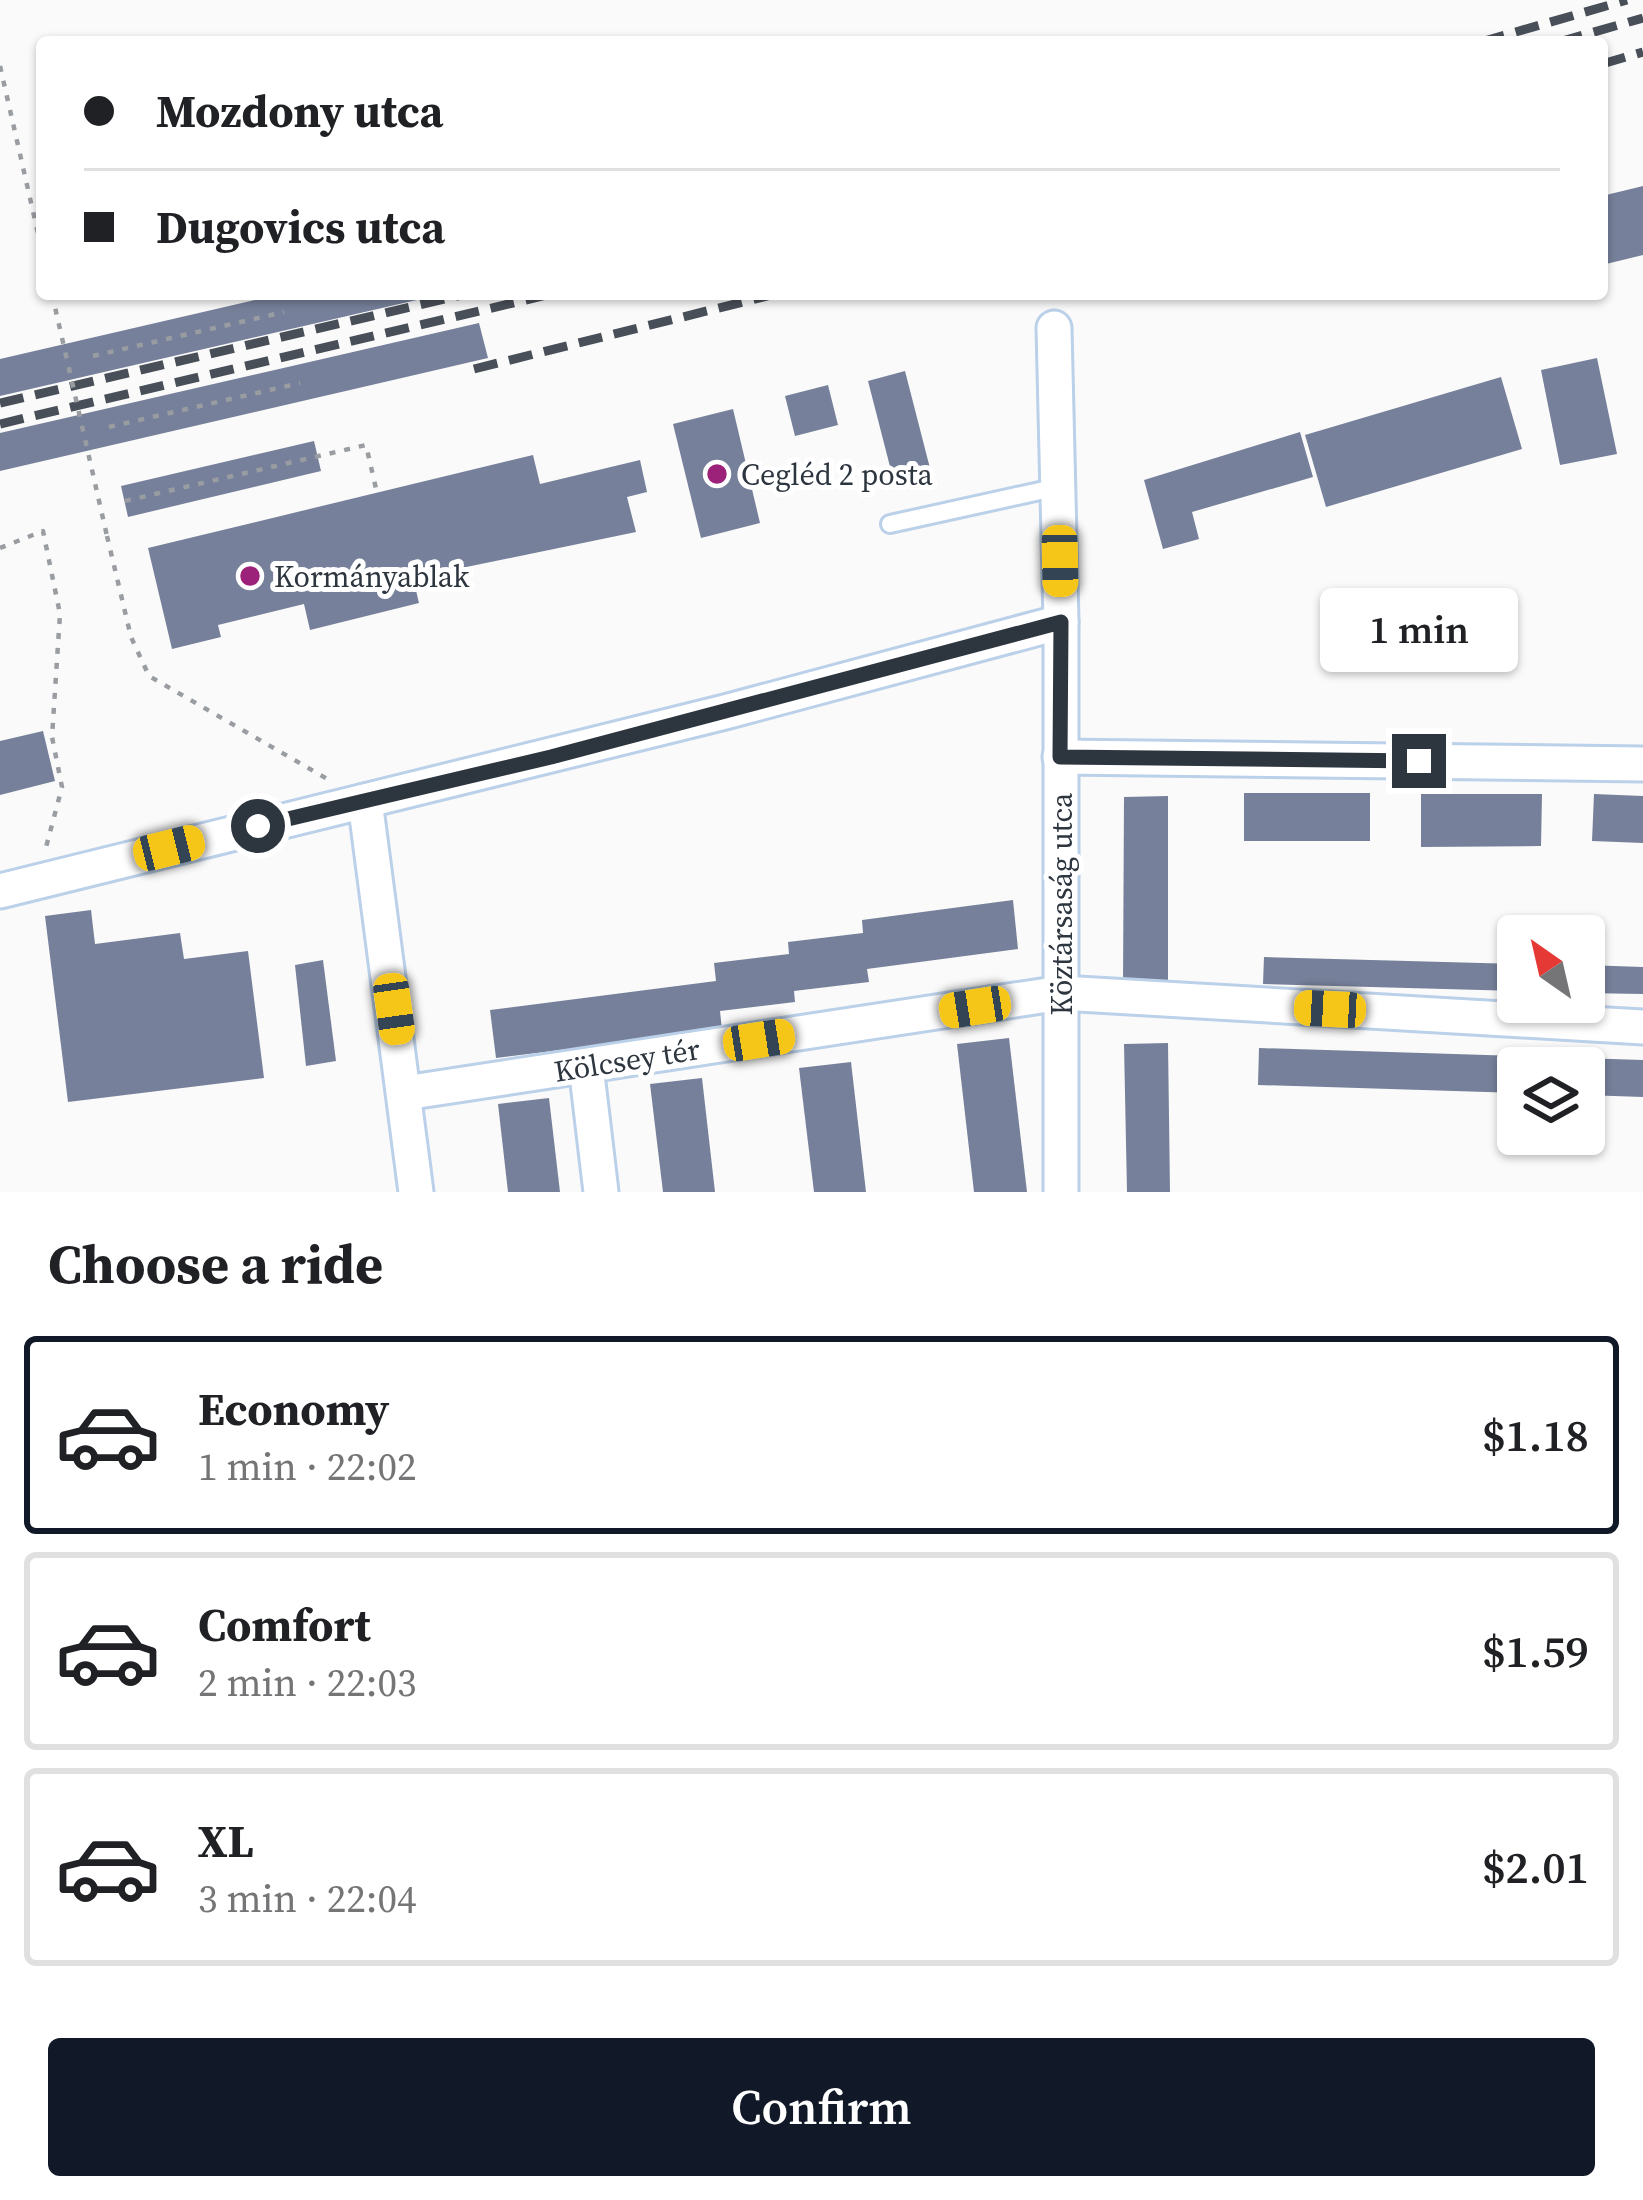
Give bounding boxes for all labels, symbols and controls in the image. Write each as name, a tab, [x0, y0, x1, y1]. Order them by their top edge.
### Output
text: Mozdony utca	[156, 80, 444, 142]
text: Dugovics utca	[156, 196, 445, 258]
place label: Cegléd 2 posta	[741, 454, 933, 495]
marker: Cegléd 2 posta	[704, 461, 730, 487]
car	[1041, 525, 1079, 597]
place label: Kormányablak	[274, 556, 470, 597]
marker: Kormányablak	[237, 563, 263, 589]
callout: 1 min	[1320, 587, 1518, 671]
text: 1 min	[1369, 603, 1469, 656]
route end	[1392, 734, 1446, 788]
street label: Köztársaság utca	[1041, 792, 1082, 1015]
route start	[231, 799, 285, 853]
car	[130, 822, 208, 874]
north arrow	[1497, 915, 1605, 1023]
map controls	[1497, 915, 1605, 1155]
car	[371, 971, 417, 1047]
car	[937, 984, 1013, 1030]
car	[1293, 989, 1367, 1029]
car	[721, 1017, 797, 1063]
street label: Kölcsey tér	[551, 1028, 703, 1092]
button: layers	[1497, 1047, 1605, 1155]
text: Choose a ride	[48, 1227, 383, 1301]
text: Economy	[198, 1378, 389, 1440]
icon: car	[54, 1381, 162, 1489]
text: $1.18	[1482, 1404, 1589, 1466]
text: 1 min · 22:02	[198, 1440, 417, 1493]
text: Comfort	[198, 1594, 371, 1656]
icon: car	[54, 1597, 162, 1705]
text: $1.59	[1482, 1620, 1589, 1682]
text: 2 min · 22:03	[198, 1656, 417, 1709]
text: XL	[198, 1810, 254, 1872]
icon: car	[54, 1813, 162, 1921]
text: $2.01	[1482, 1836, 1589, 1898]
text: 3 min · 22:04	[198, 1872, 417, 1925]
button: Confirm	[48, 2038, 1595, 2176]

